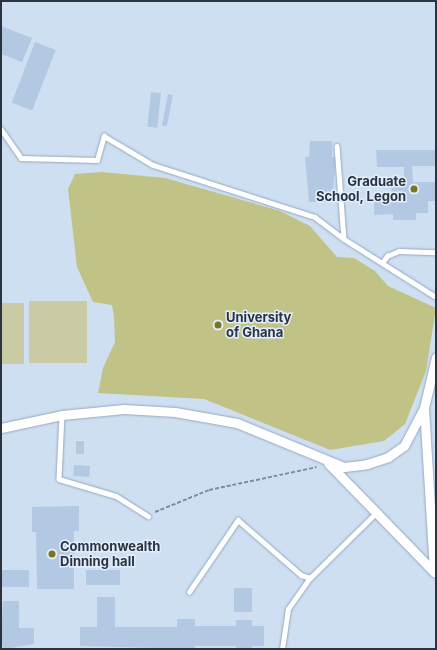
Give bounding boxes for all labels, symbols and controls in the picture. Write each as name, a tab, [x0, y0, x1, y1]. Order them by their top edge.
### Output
place label: Graduate School, Legon	[315, 174, 406, 205]
marker: Graduate School, Legon	[409, 184, 419, 194]
place label: University of Ghana	[226, 310, 291, 341]
marker: University of Ghana	[213, 320, 223, 330]
place label: Commonwealth Dinning hall	[60, 539, 160, 570]
marker: Commonwealth Dinning hall	[47, 549, 57, 559]

